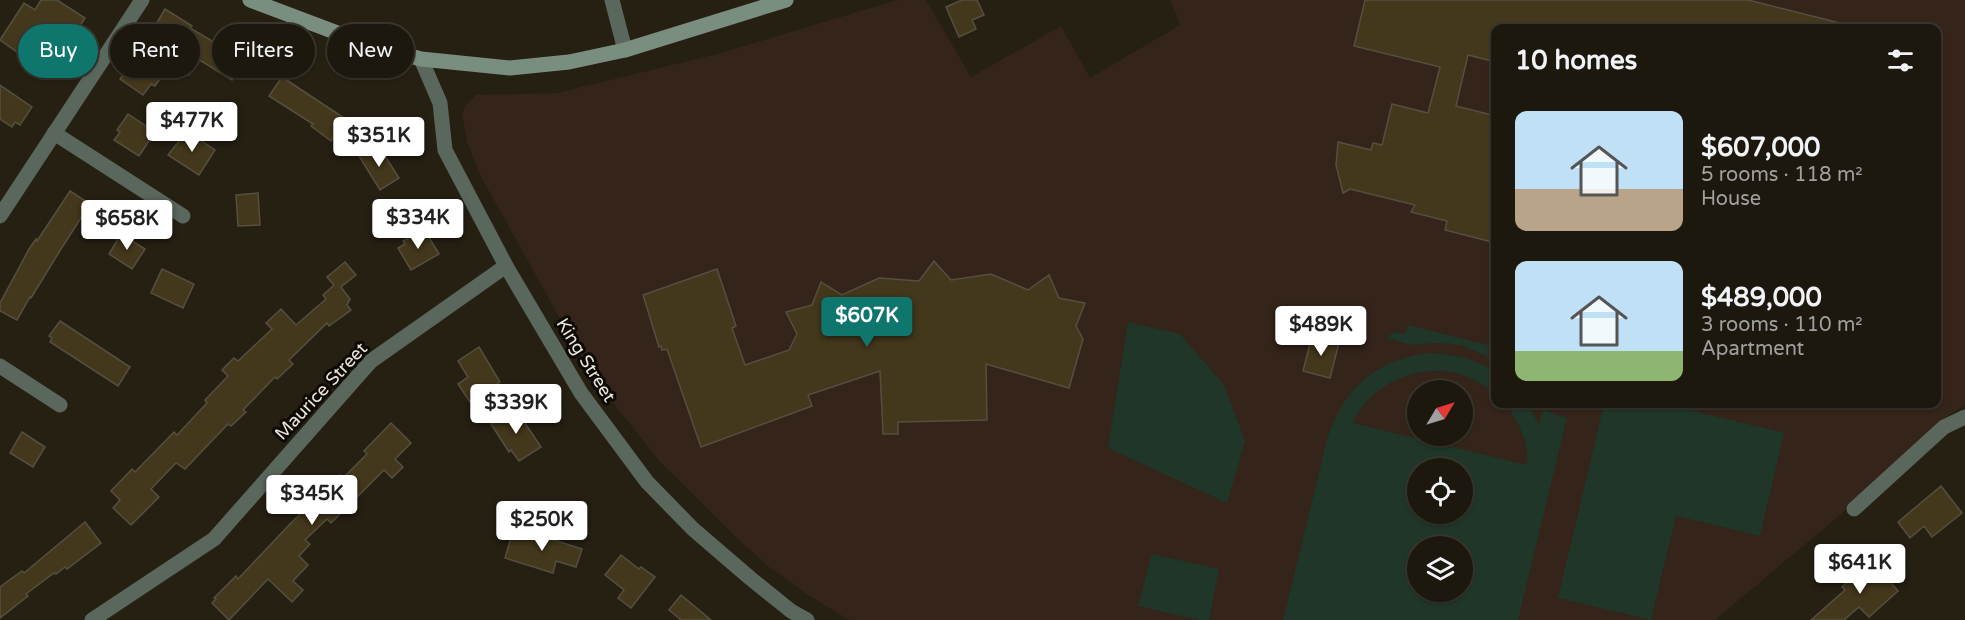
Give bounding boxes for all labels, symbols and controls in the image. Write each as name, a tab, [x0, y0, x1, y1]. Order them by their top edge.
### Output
chip: Buy	[18, 24, 98, 78]
chip: Rent	[110, 24, 200, 78]
chip: Filters	[212, 24, 315, 78]
chip: New	[327, 24, 414, 78]
icon: filters	[1884, 44, 1917, 77]
text: 10 homes	[1515, 45, 1637, 76]
pin: $477K	[150, 102, 234, 153]
text: $477K	[160, 109, 224, 133]
pin: $351K	[337, 117, 421, 168]
text: $351K	[347, 124, 411, 148]
text: $607,000	[1701, 132, 1820, 163]
icon: home	[1563, 135, 1635, 207]
text: 5 rooms · 118 m²	[1701, 163, 1863, 187]
text: House	[1701, 187, 1761, 211]
pin: $334K	[376, 199, 460, 250]
pin: $658K	[85, 200, 169, 251]
text: $334K	[386, 206, 450, 230]
text: $658K	[95, 207, 159, 231]
text: $489,000	[1701, 282, 1822, 313]
icon: home	[1563, 285, 1635, 357]
pin: $607K	[825, 297, 909, 348]
text: $607K	[835, 304, 899, 328]
pin: $489K	[1279, 306, 1363, 357]
text: $489K	[1289, 313, 1353, 337]
text: 3 rooms · 110 m²	[1701, 313, 1863, 337]
street label: King Street	[552, 314, 621, 406]
street label: Maurice Street	[270, 337, 372, 444]
text: Apartment	[1701, 337, 1804, 361]
north arrow	[1407, 380, 1473, 446]
map controls	[1407, 380, 1473, 602]
pin: $339K	[474, 384, 558, 435]
text: $339K	[484, 391, 548, 415]
button: locate	[1407, 458, 1473, 524]
pin: $345K	[270, 475, 354, 526]
text: $345K	[280, 482, 344, 506]
pin: $250K	[500, 501, 584, 552]
text: $250K	[510, 508, 574, 532]
button: layers	[1407, 536, 1473, 602]
pin: $641K	[1818, 544, 1902, 595]
text: $641K	[1828, 551, 1892, 575]

